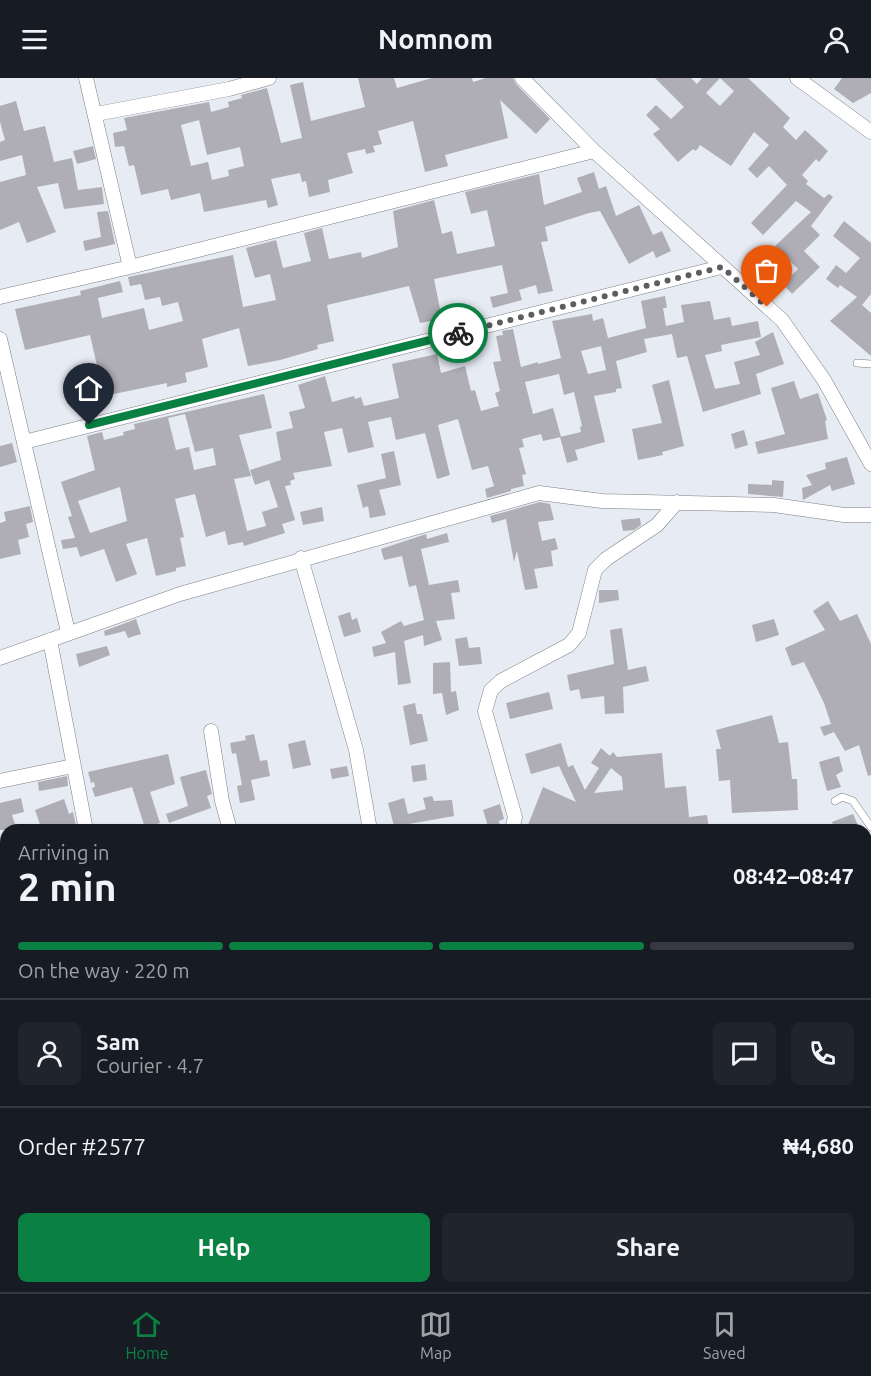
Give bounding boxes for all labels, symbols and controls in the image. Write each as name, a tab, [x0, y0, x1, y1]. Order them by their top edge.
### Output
icon: menu	[18, 23, 51, 56]
icon: person	[820, 23, 853, 56]
text: Nomnom	[378, 24, 493, 54]
pin	[741, 245, 792, 307]
icon: bag	[750, 254, 783, 287]
courier	[428, 303, 488, 363]
icon: bike	[442, 317, 475, 350]
pin	[63, 363, 114, 425]
icon: home	[72, 372, 105, 405]
text: Arriving in	[18, 841, 109, 864]
text: 08:42–08:47	[733, 863, 854, 888]
text: 2 min	[18, 865, 117, 908]
text: On the way · 220 m	[18, 959, 190, 982]
button: person	[18, 1022, 81, 1085]
button: chat	[713, 1022, 776, 1085]
button: phone	[791, 1022, 854, 1085]
text: Sam	[96, 1029, 140, 1054]
text: Courier · 4.7	[96, 1054, 204, 1077]
text: ₦4,680	[783, 1133, 854, 1158]
text: Order #2577	[18, 1134, 146, 1159]
button: Help	[18, 1213, 430, 1282]
button: Share	[442, 1213, 854, 1282]
tab: Home	[125, 1308, 169, 1362]
tab: Map	[419, 1308, 452, 1362]
tab: Saved	[703, 1308, 746, 1362]

